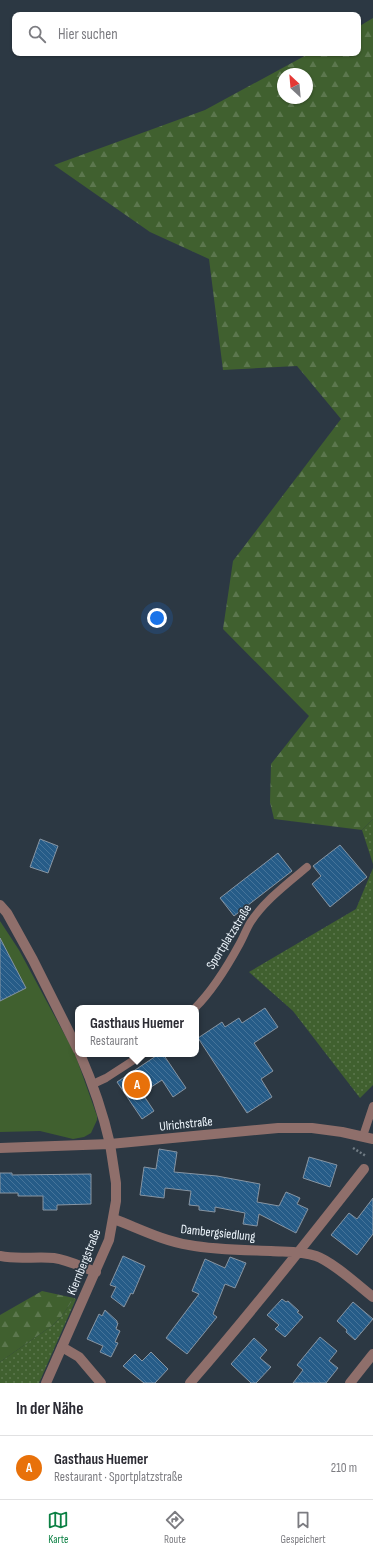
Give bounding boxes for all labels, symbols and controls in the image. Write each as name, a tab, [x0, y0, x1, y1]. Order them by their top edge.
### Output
search box	[12, 12, 361, 56]
icon: search	[26, 23, 48, 45]
text: Hier suchen	[58, 25, 118, 44]
north arrow	[277, 68, 313, 104]
your location	[147, 608, 167, 628]
street label: Sportplatzstraße	[203, 902, 255, 972]
popup	[75, 1005, 199, 1057]
text: Gasthaus Huemer	[90, 1014, 184, 1033]
text: Restaurant	[90, 1033, 138, 1049]
pin: A	[124, 1070, 150, 1100]
street label: Ulrichstraße	[158, 1113, 214, 1135]
street label: Dambergsiedlung	[180, 1221, 256, 1245]
street label: Kiernbergstraße	[63, 1227, 105, 1297]
text: In der Nähe	[16, 1399, 83, 1419]
text: Gasthaus Huemer	[54, 1450, 148, 1469]
text: A	[26, 1460, 32, 1476]
text: 210 m	[331, 1460, 357, 1476]
text: Restaurant · Sportplatzstraße	[54, 1469, 183, 1485]
tab: Karte	[47, 1509, 69, 1546]
tab: Route	[164, 1509, 186, 1546]
tab: Gespeichert	[281, 1509, 326, 1546]

